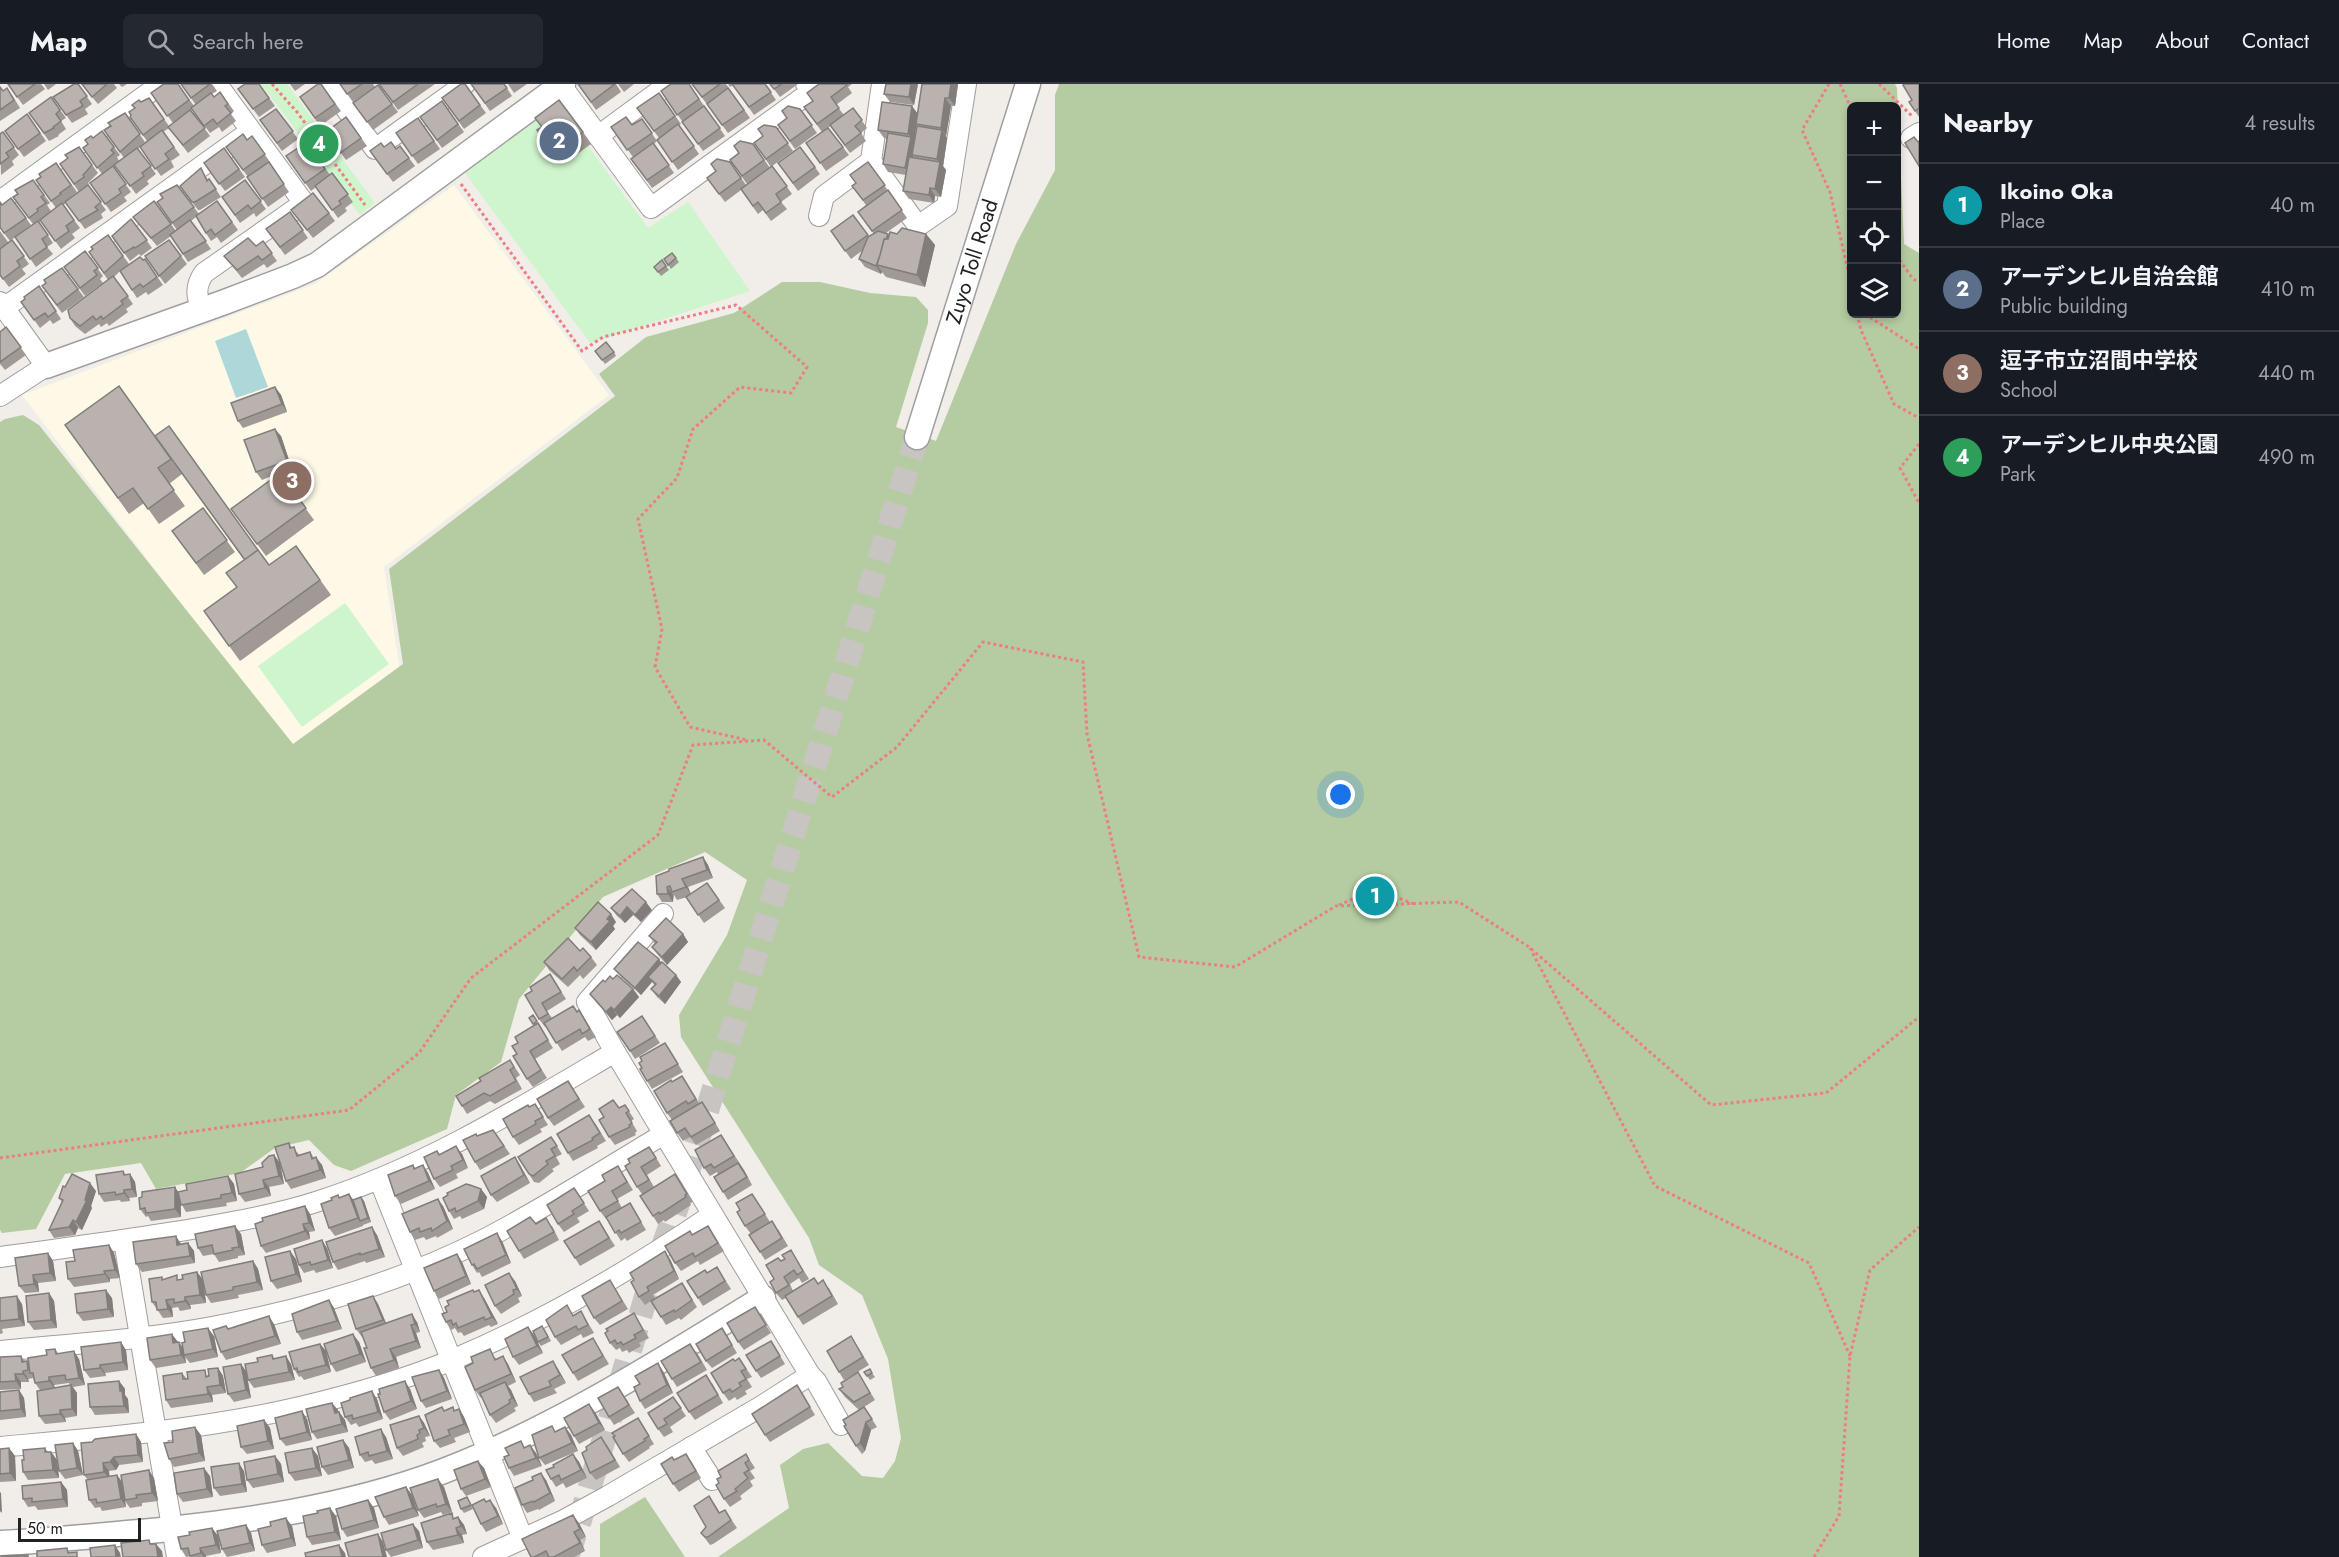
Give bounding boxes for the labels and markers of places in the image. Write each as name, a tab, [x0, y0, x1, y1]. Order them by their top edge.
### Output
pin: 2	[540, 118, 578, 164]
pin: 4	[300, 122, 338, 166]
pin: 3	[272, 458, 312, 504]
pin: 1	[1356, 874, 1394, 918]

